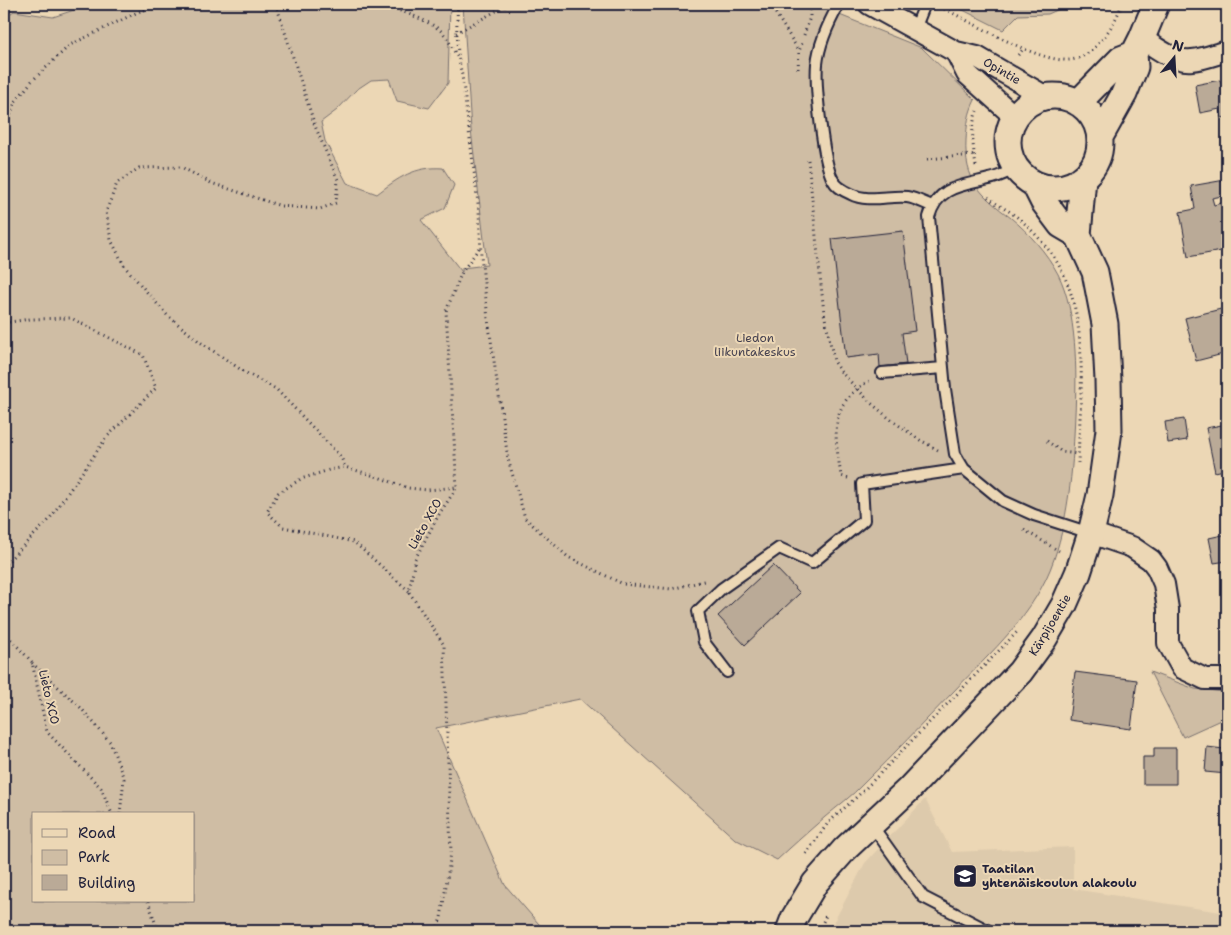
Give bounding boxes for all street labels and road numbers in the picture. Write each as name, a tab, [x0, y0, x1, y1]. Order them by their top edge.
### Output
street label: Opintie	[980, 54, 1024, 88]
street label: Lieto XCO	[405, 496, 445, 552]
street label: Kärpijoentie	[1025, 591, 1075, 659]
street label: Lieto XCO	[35, 668, 63, 726]

